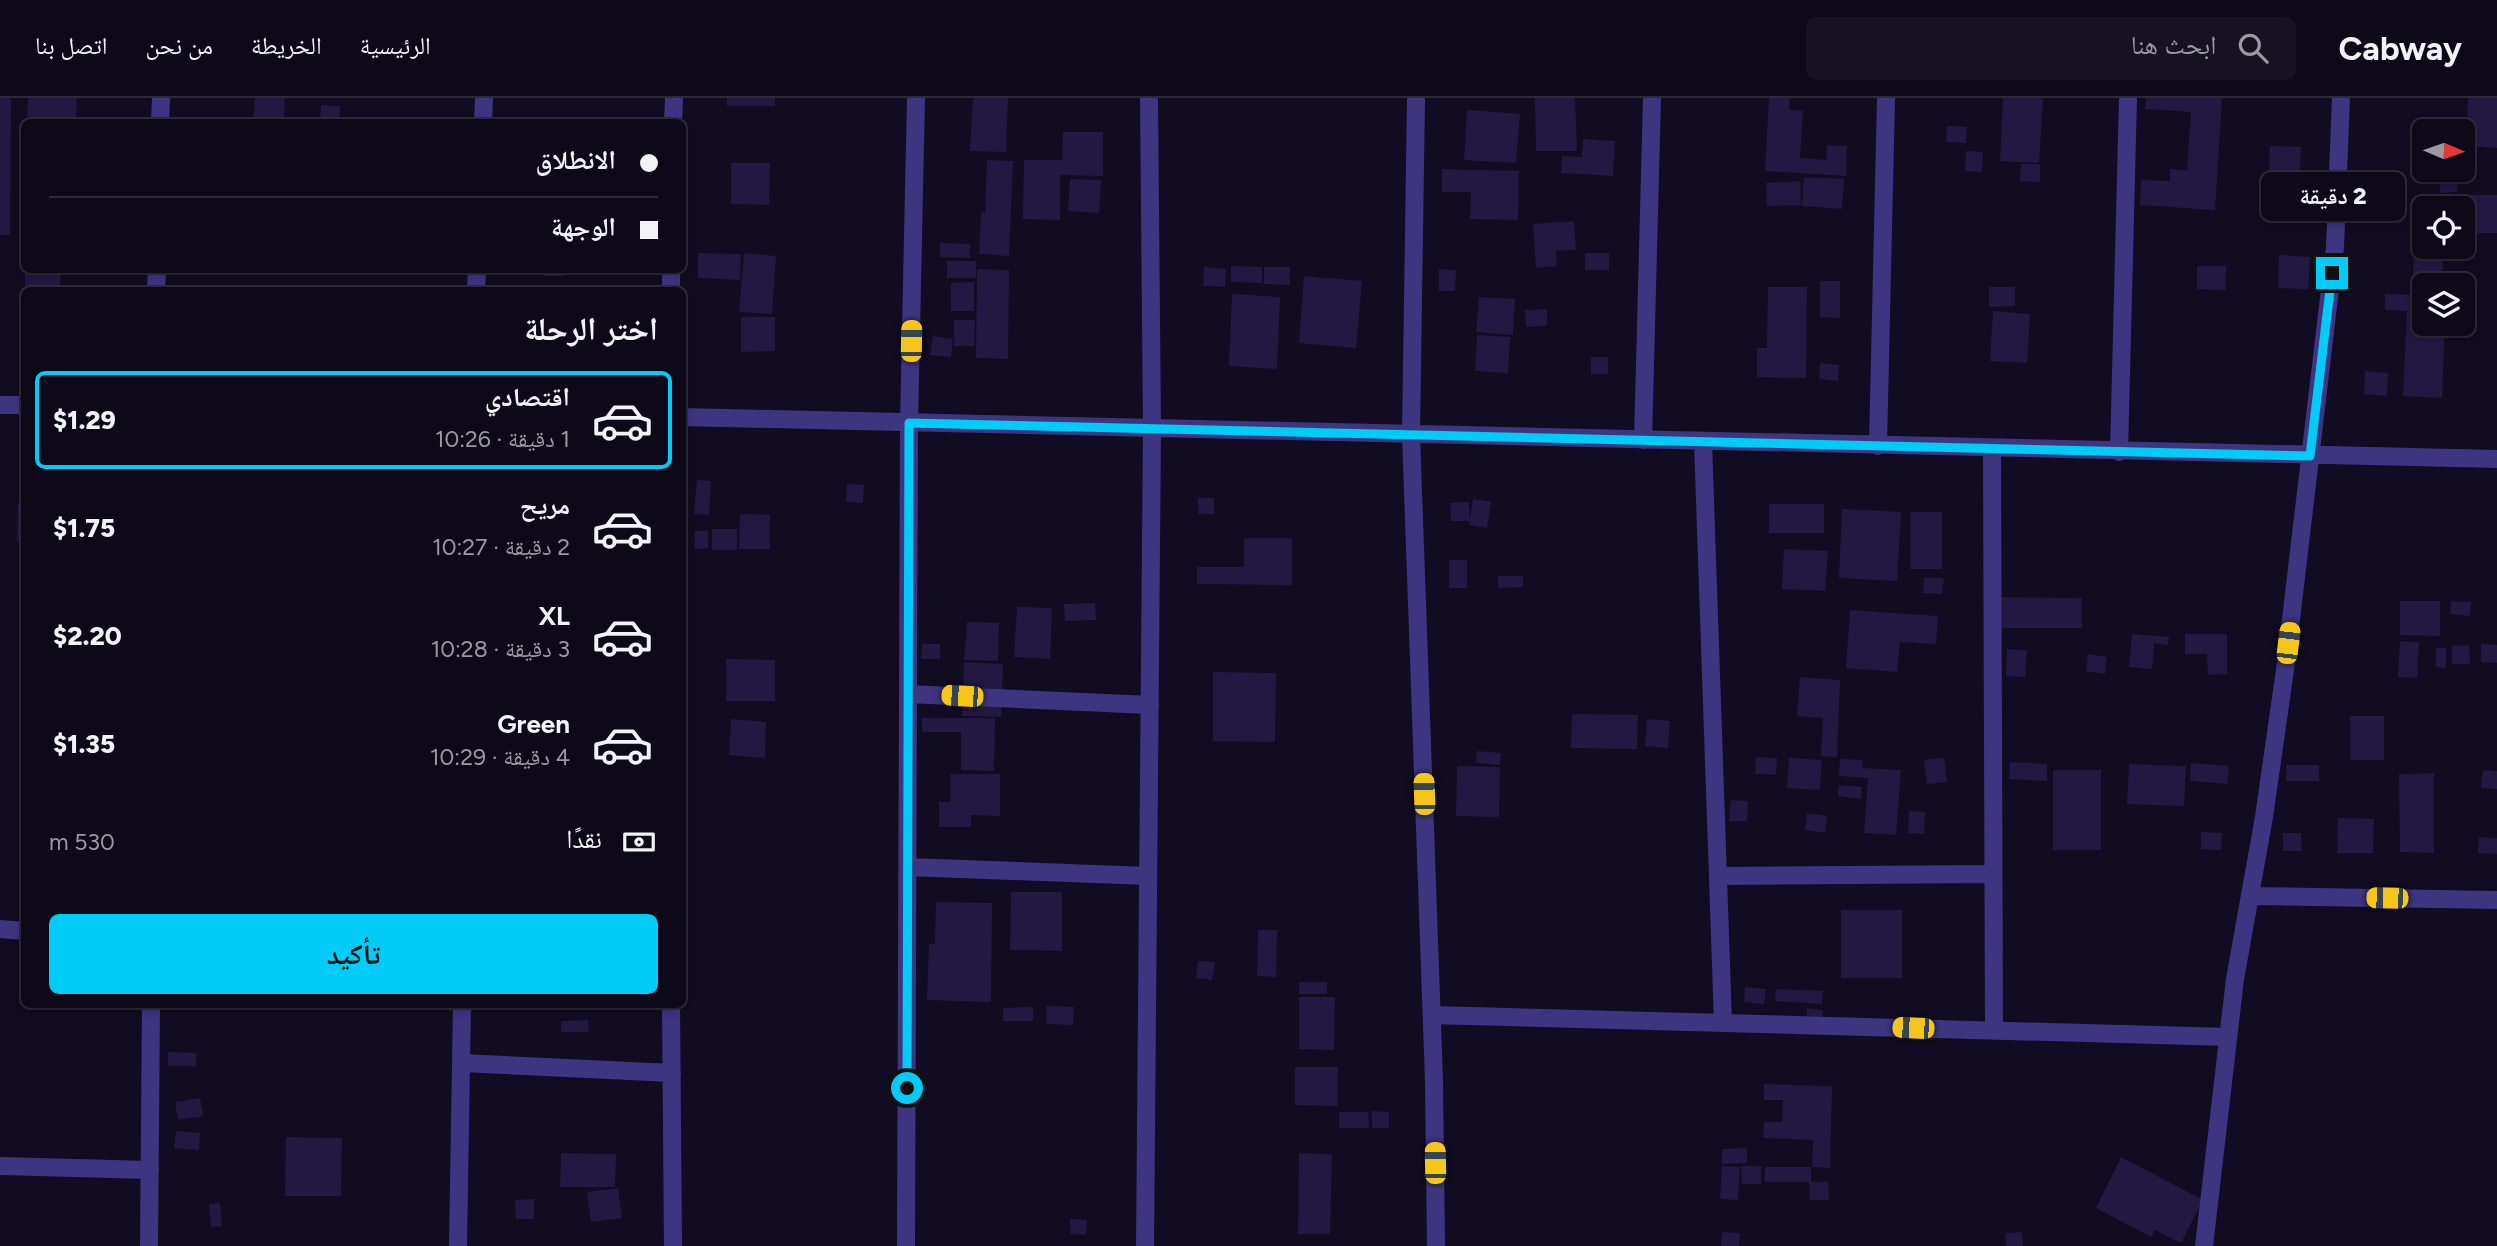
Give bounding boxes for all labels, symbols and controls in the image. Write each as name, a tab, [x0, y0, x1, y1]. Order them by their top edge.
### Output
search box	[1806, 17, 2296, 80]
text: ابحث هنا	[2131, 29, 2216, 61]
icon: search	[2234, 29, 2272, 67]
text: Cabway	[2338, 29, 2462, 68]
text: اتصل بنا	[35, 31, 107, 60]
text: من نحن	[145, 31, 213, 60]
text: الخريطة	[251, 31, 322, 60]
text: الرئيسية	[360, 31, 431, 60]
north arrow	[2412, 119, 2474, 182]
map controls	[2412, 119, 2475, 336]
text: الانطلاق	[536, 144, 616, 176]
callout: 2 دقيقة	[2260, 172, 2404, 220]
text: 2 دقيقة	[2299, 182, 2367, 210]
button: locate	[2412, 196, 2475, 259]
text: الوجهة	[551, 211, 616, 243]
route end	[2316, 257, 2348, 289]
button: layers	[2412, 273, 2475, 336]
text: اختر الرحلة	[524, 310, 658, 348]
car	[901, 320, 922, 362]
text: اقتصادي	[485, 381, 570, 413]
icon: car	[591, 389, 654, 452]
text: $1.29	[53, 404, 116, 436]
text: 1 دقيقة · 10:26	[435, 425, 570, 453]
text: مريح	[520, 489, 570, 521]
icon: car	[591, 497, 654, 560]
text: $1.75	[53, 512, 115, 544]
text: 2 دقيقة · 10:27	[432, 533, 570, 561]
text: XL	[538, 600, 570, 632]
icon: car	[591, 605, 654, 668]
text: $2.20	[53, 620, 122, 652]
car	[2276, 621, 2301, 665]
text: 3 دقيقة · 10:28	[431, 635, 570, 663]
car	[941, 684, 984, 708]
text: Green	[497, 708, 570, 740]
icon: car	[591, 713, 654, 776]
text: $1.35	[53, 728, 115, 760]
text: 4 دقيقة · 10:29	[430, 743, 570, 771]
car	[1413, 773, 1436, 815]
text: نقدًا	[566, 823, 602, 855]
icon: cash	[620, 823, 658, 861]
text: 530 m	[49, 828, 115, 856]
car	[2366, 887, 2409, 909]
button: تأكيد	[49, 914, 658, 994]
car	[1892, 1017, 1935, 1039]
route start	[891, 1072, 923, 1104]
car	[1425, 1142, 1446, 1184]

